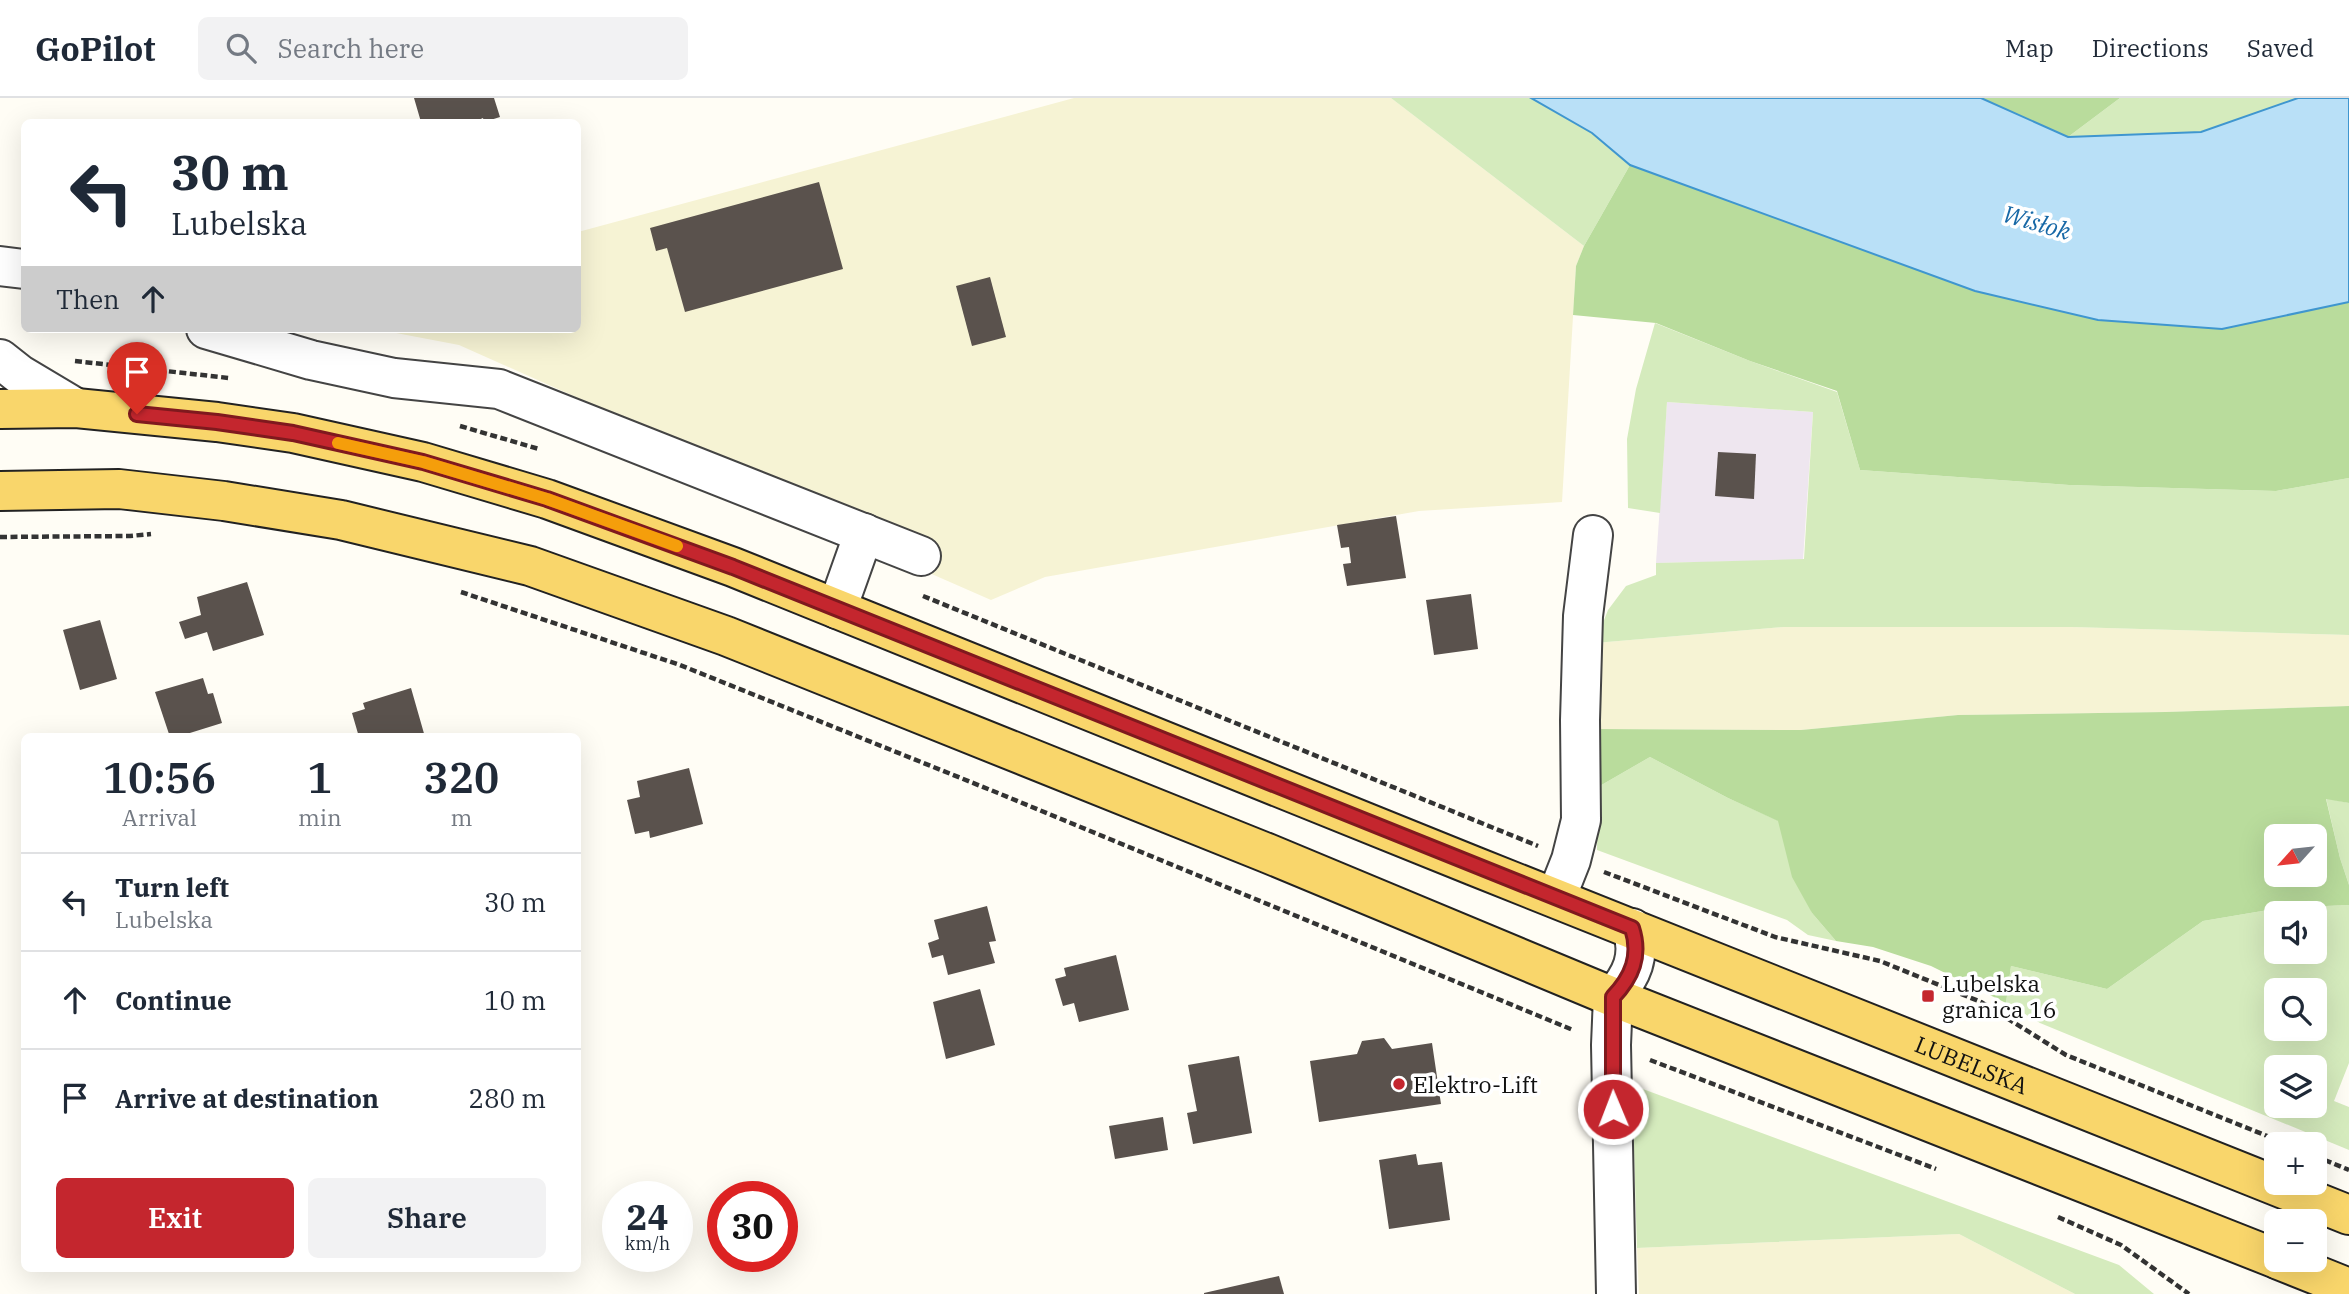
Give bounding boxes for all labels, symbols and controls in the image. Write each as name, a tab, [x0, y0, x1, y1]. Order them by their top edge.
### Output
search box	[198, 17, 688, 80]
text: GoPilot	[35, 27, 156, 70]
icon: search	[222, 29, 260, 67]
text: Search here	[278, 31, 424, 65]
text: Map	[2005, 32, 2054, 64]
text: Directions	[2092, 32, 2209, 64]
text: Saved	[2247, 32, 2314, 64]
text: 30 m	[171, 140, 289, 203]
icon: left	[56, 147, 147, 238]
water label: Wisłok	[1999, 197, 2075, 247]
text: Lubelska	[171, 202, 307, 244]
icon: ahead	[134, 280, 172, 318]
text: Then	[56, 282, 120, 316]
pin	[107, 342, 167, 414]
icon: arrive	[118, 353, 156, 391]
text: 10:56	[103, 750, 216, 805]
text: 1	[307, 750, 332, 805]
text: 320	[424, 750, 499, 805]
text: Arrival	[122, 802, 197, 832]
text: min	[298, 802, 342, 832]
text: m	[450, 802, 472, 832]
north arrow	[2264, 824, 2328, 887]
map controls	[2264, 824, 2327, 1272]
text: Turn left	[115, 870, 229, 904]
icon: left	[56, 883, 94, 921]
text: 30 m	[484, 885, 546, 919]
button: sound	[2264, 901, 2327, 964]
text: Lubelska	[115, 904, 213, 934]
place label: Lubelska granica 16	[1942, 968, 2057, 1024]
button: search	[2264, 978, 2327, 1041]
icon: ahead	[56, 981, 94, 1019]
text: Continue	[115, 983, 232, 1017]
text: 10 m	[484, 983, 546, 1017]
marker: Lubelska granica 16	[1920, 988, 1936, 1004]
street label: LUBELSKA	[1911, 1029, 2033, 1101]
button: layers	[2264, 1055, 2327, 1118]
place label: Elektro-Lift	[1413, 1069, 1538, 1099]
position arrow	[1576, 1072, 1650, 1146]
marker: Elektro-Lift	[1391, 1076, 1407, 1092]
icon: arrive	[56, 1079, 94, 1117]
text: Arrive at destination	[115, 1081, 379, 1115]
text: 280 m	[468, 1081, 546, 1115]
button: +	[2264, 1132, 2327, 1195]
button: Exit	[56, 1178, 294, 1258]
button: Share	[308, 1178, 546, 1258]
speed limit sign: 30	[707, 1181, 798, 1272]
text: 24	[626, 1194, 669, 1240]
button: −	[2264, 1209, 2327, 1272]
text: km/h	[625, 1232, 670, 1255]

